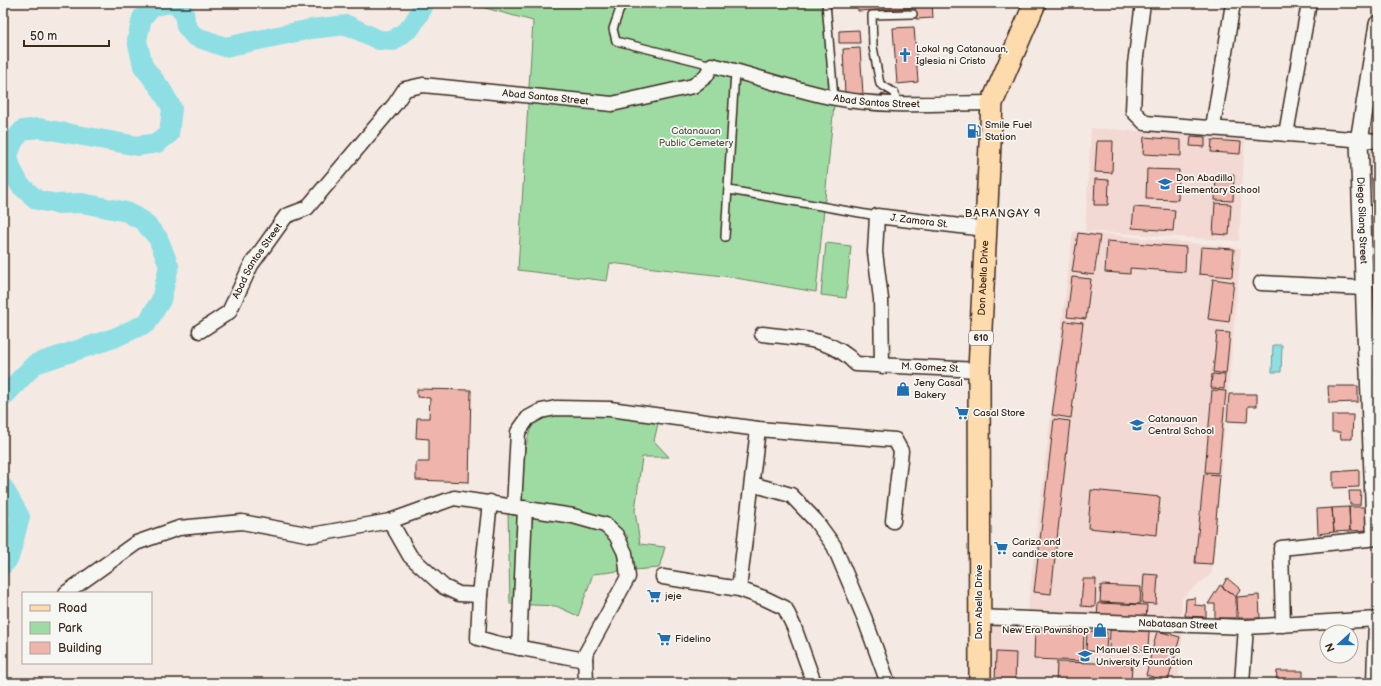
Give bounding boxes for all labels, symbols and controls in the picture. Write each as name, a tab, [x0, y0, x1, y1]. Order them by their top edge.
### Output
scale bar	[24, 22, 109, 48]
text: 50 m	[30, 29, 57, 44]
place label: Lokal ng Catanauan, Iglesia ni Cristo	[916, 43, 1008, 67]
church icon: Lokal ng Catanauan, Iglesia ni Cristo	[897, 47, 913, 63]
street label: Abad Santos Street	[502, 87, 589, 108]
street label: Abad Santos Street	[832, 92, 920, 110]
place label: Smile Fuel Station	[985, 119, 1032, 143]
fuel station icon: Smile Fuel Station	[966, 123, 982, 139]
park label: Catanauan Public Cemetery	[659, 125, 734, 149]
place label: Don Abadilla Elementary School	[1176, 172, 1260, 196]
school or university icon: Don Abadilla Elementary School	[1157, 176, 1173, 192]
street label: Diego Silang Street	[1354, 177, 1370, 264]
district label: BARANGAY 9	[965, 207, 1041, 220]
street label: J. Zamora St.	[890, 212, 949, 231]
street label: Abad Santos Street	[230, 221, 285, 301]
street label: Don Abella Drive	[976, 240, 991, 316]
road number: 610	[969, 331, 993, 345]
street label: M. Gomez St.	[901, 360, 961, 375]
place label: Jeny Casal Bakery	[914, 377, 963, 401]
shop icon: Jeny Casal Bakery	[895, 381, 911, 397]
supermarket icon: Casal Store	[954, 405, 970, 421]
place label: Casal Store	[973, 407, 1025, 419]
place label: Catanauan Central School	[1148, 413, 1214, 437]
school or university icon: Catanauan Central School	[1129, 417, 1145, 433]
place label: Cariza and candice store	[1012, 536, 1073, 560]
supermarket icon: Cariza and candice store	[993, 540, 1009, 556]
street label: Don Abella Drive	[973, 564, 985, 640]
supermarket icon: jeje	[646, 588, 662, 604]
place label: jeje	[664, 590, 682, 602]
legend	[22, 592, 152, 664]
text: Road	[58, 601, 87, 616]
street label: Nabatasan Street	[1138, 617, 1218, 632]
text: Park	[58, 621, 82, 636]
shop icon: New Era Pawnshop	[1092, 622, 1108, 638]
place label: New Era Pawnshop	[1002, 624, 1089, 636]
north arrow	[1319, 624, 1359, 664]
supermarket icon: Fidelino	[656, 631, 672, 647]
place label: Fidelino	[675, 633, 711, 645]
text: Building	[58, 641, 102, 656]
text: N	[1323, 641, 1338, 654]
place label: Manuel S. Enverga University Foundation	[1096, 644, 1193, 668]
school or university icon: Manuel S. Enverga University Foundation	[1077, 648, 1093, 664]

